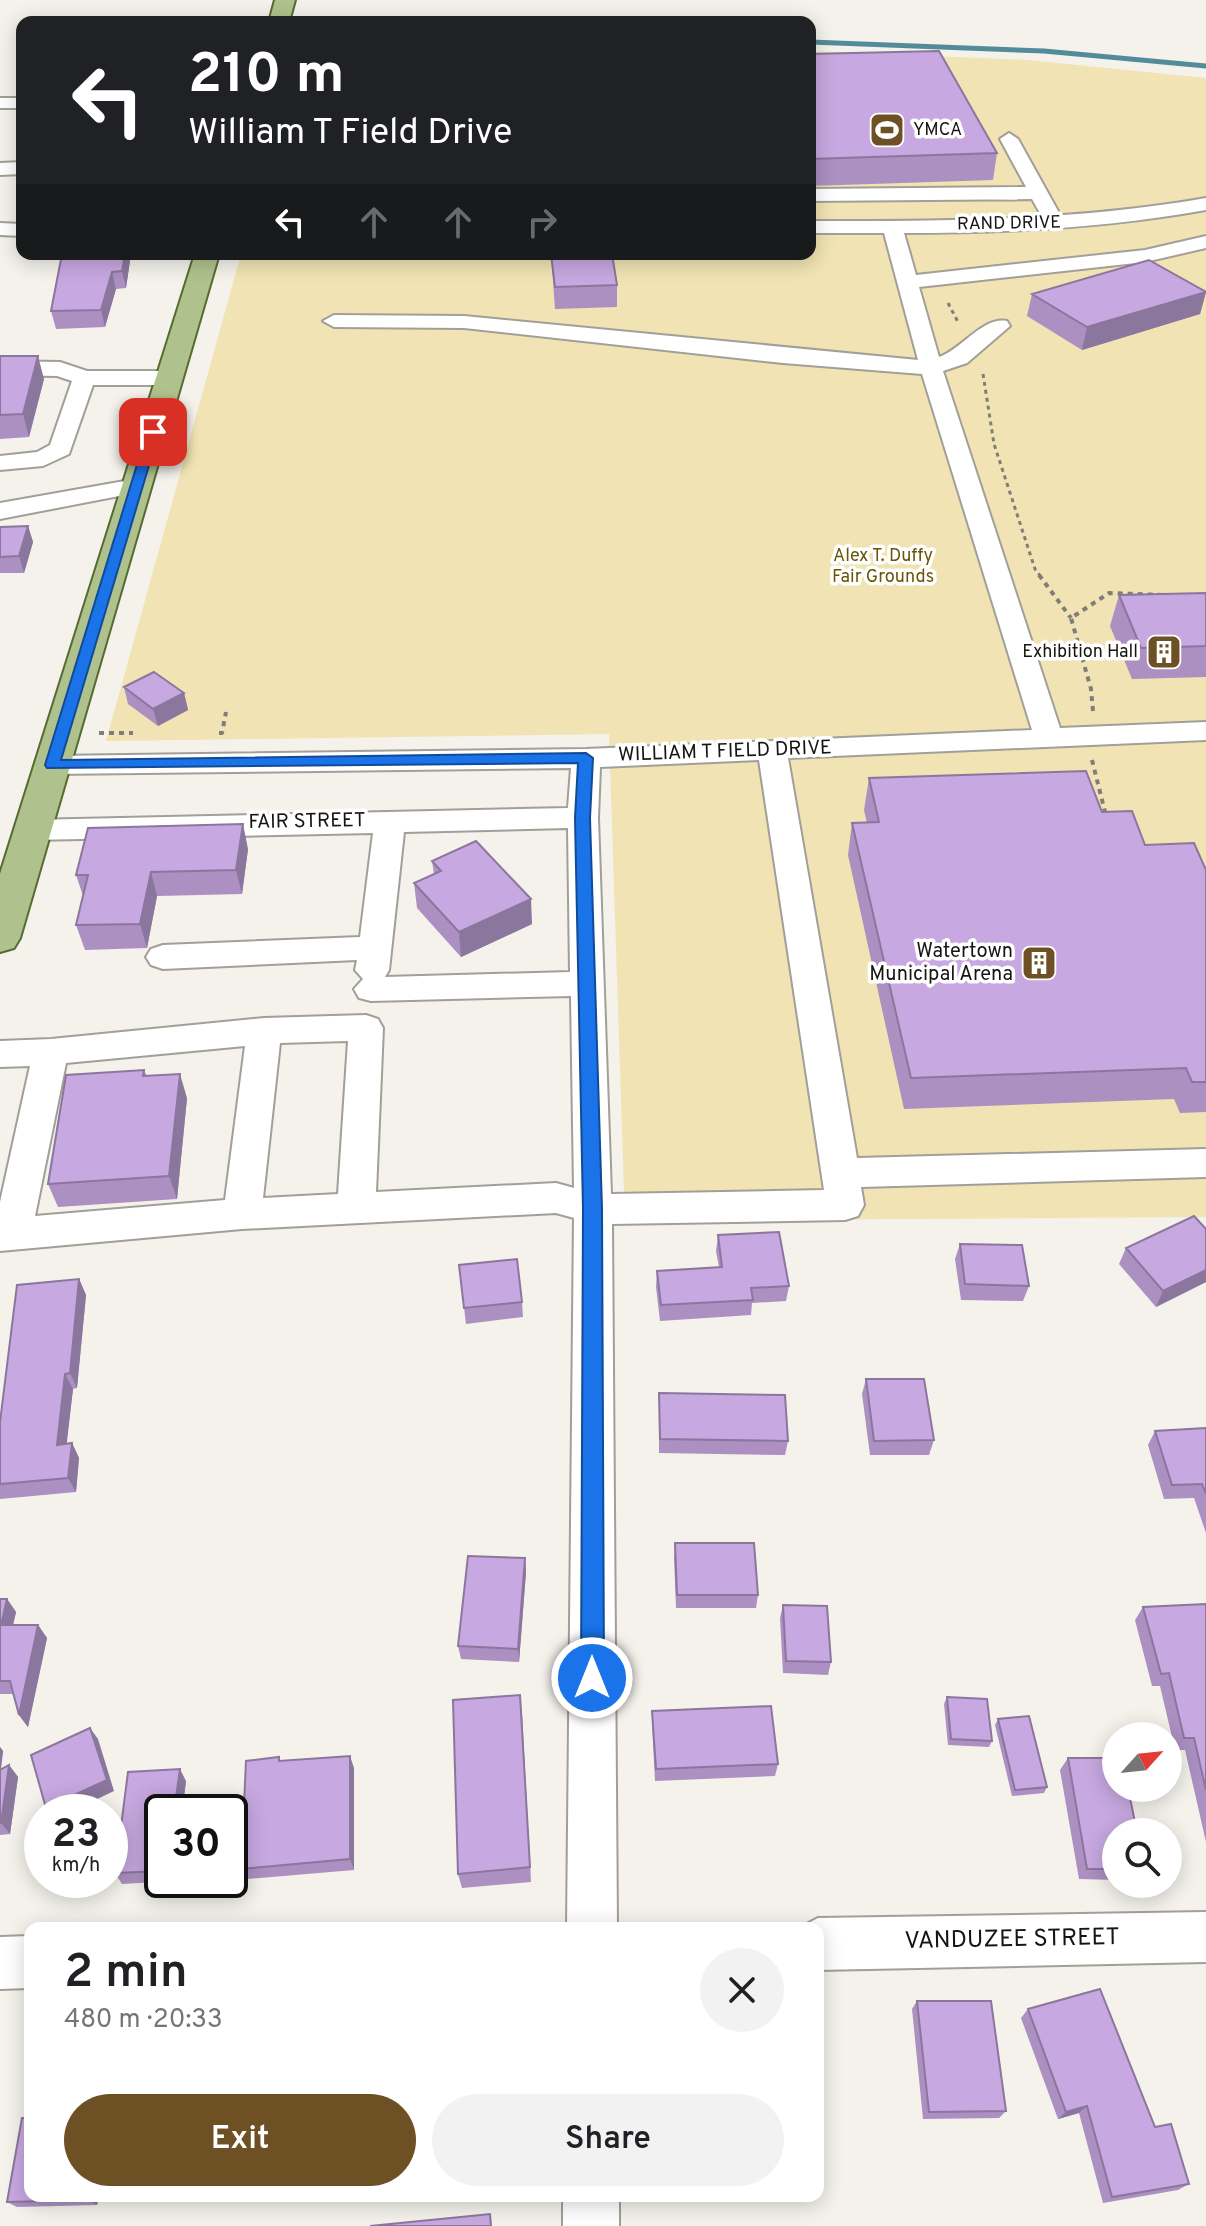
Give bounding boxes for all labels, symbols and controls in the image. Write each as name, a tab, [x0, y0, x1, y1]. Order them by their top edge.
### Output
text: 210 m	[188, 42, 345, 112]
icon: left	[56, 48, 160, 152]
text: William T Field Drive	[188, 111, 512, 157]
sports icon: YMCA	[868, 111, 906, 149]
place label: YMCA	[913, 119, 962, 142]
icon: left	[268, 200, 312, 244]
icon: ahead	[352, 200, 396, 244]
icon: ahead	[436, 200, 480, 244]
icon: right	[520, 200, 564, 244]
street label: RAND DRIVE	[957, 212, 1061, 236]
pin	[119, 398, 187, 466]
icon: arrive	[131, 410, 175, 454]
park label: Alex T. Duffy Fair Grounds	[832, 545, 934, 589]
building icon: Exhibition Hall	[1145, 633, 1183, 671]
place label: Exhibition Hall	[1022, 641, 1138, 664]
street label: WILLIAM T FIELD DRIVE	[618, 735, 832, 769]
street label: FAIR STREET	[248, 808, 366, 836]
place label: Watertown Municipal Arena	[869, 939, 1013, 988]
building icon: Watertown Municipal Arena	[1020, 944, 1058, 982]
position arrow	[550, 1636, 634, 1720]
north arrow	[1102, 1722, 1182, 1802]
map controls	[1102, 1722, 1182, 1898]
speed limit sign: 30	[144, 1794, 248, 1898]
text: 23	[52, 1811, 100, 1861]
button: search	[1102, 1818, 1182, 1898]
text: km/h	[52, 1853, 100, 1879]
street label: VANDUZEE STREET	[904, 1923, 1120, 1957]
text: 2 min	[64, 1944, 188, 2004]
button: close	[700, 1948, 784, 2032]
text: 480 m · 20:33	[64, 2004, 223, 2037]
button: Exit	[64, 2094, 416, 2186]
button: Share	[432, 2094, 784, 2186]

